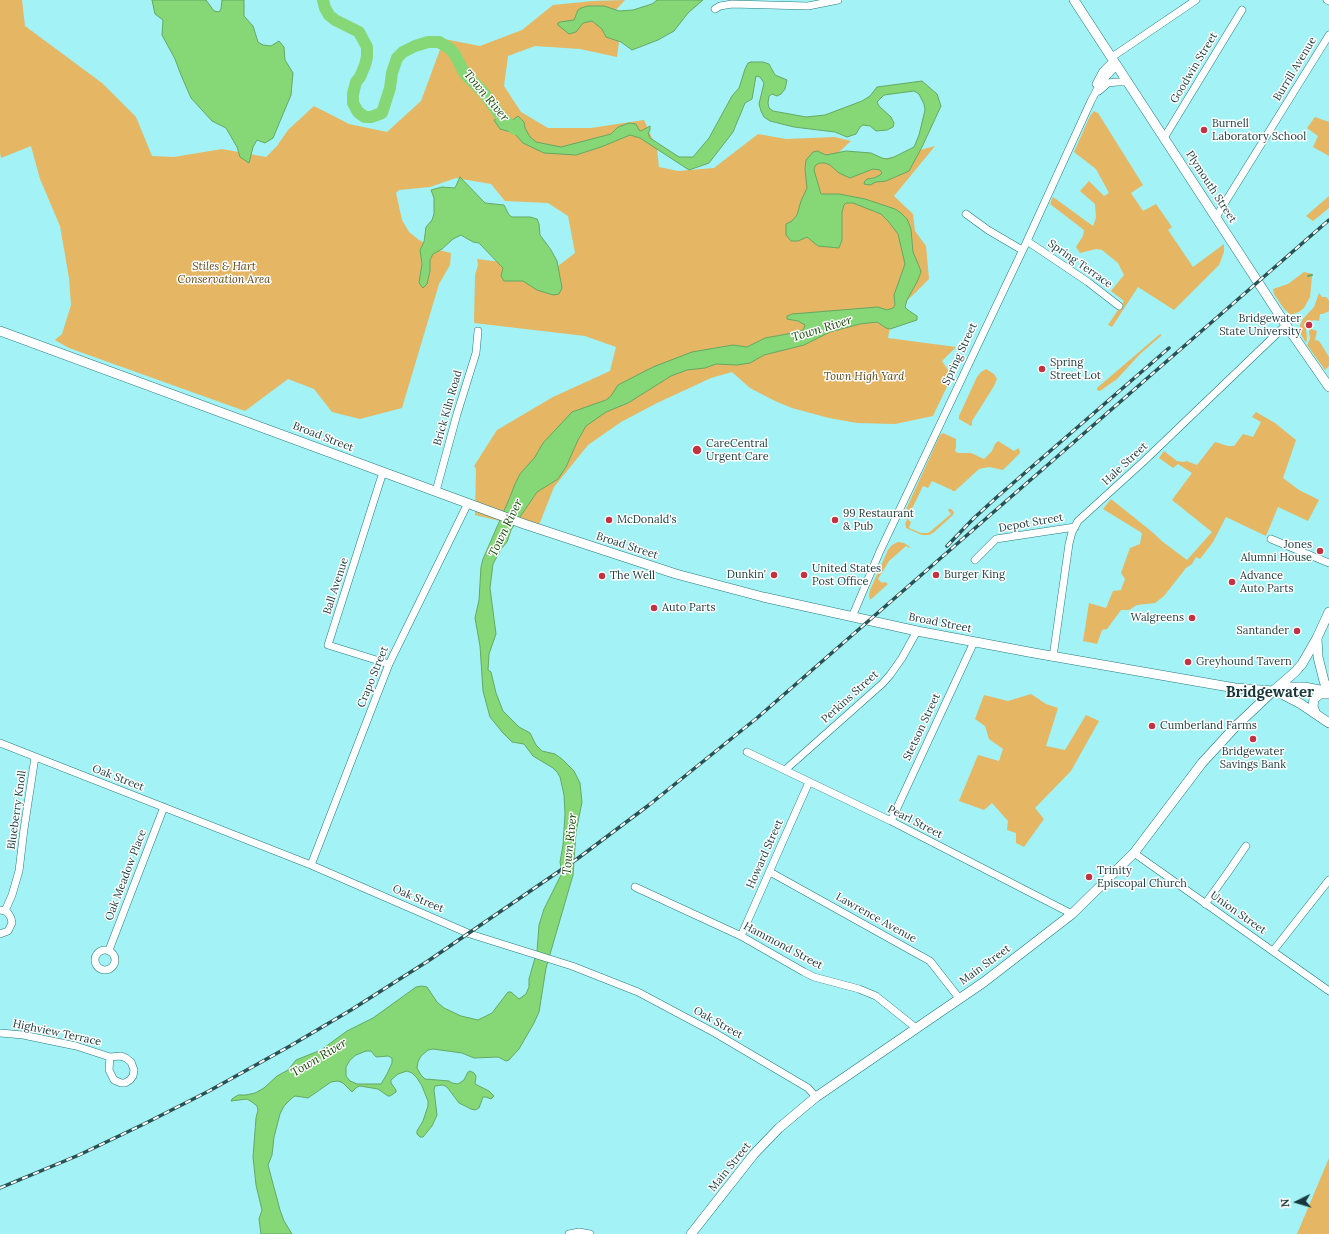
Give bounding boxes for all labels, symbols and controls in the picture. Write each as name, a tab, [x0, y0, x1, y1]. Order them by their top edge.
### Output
street label: Goodwin Street	[1168, 30, 1220, 106]
street label: Burrill Avenue	[1271, 35, 1319, 103]
water label: Town River	[460, 68, 512, 124]
place label: Burnell Laboratory School	[1212, 117, 1306, 143]
marker: Burnell Laboratory School	[1199, 125, 1209, 135]
street label: Plymouth Street	[1183, 149, 1239, 225]
street label: Spring Terrace	[1045, 237, 1115, 291]
park label: Stiles & Hart Conservation Area	[178, 260, 270, 286]
place label: Bridgewater State University	[1219, 312, 1301, 338]
water label: Town River	[790, 313, 854, 345]
marker: Bridgewater State University	[1304, 320, 1314, 330]
street label: Spring Street	[940, 321, 980, 387]
place label: Spring Street Lot	[1050, 356, 1101, 382]
marker: Spring Street Lot	[1037, 364, 1047, 374]
street label: Brick Kiln Road	[431, 369, 465, 447]
park label: Town High Yard	[824, 370, 904, 384]
street label: Broad Street	[291, 419, 355, 455]
place label: CareCentral Urgent Care	[706, 437, 769, 463]
street label: Hale Street	[1100, 440, 1150, 488]
marker: CareCentral Urgent Care	[691, 444, 703, 456]
water label: Town River	[486, 497, 526, 559]
place label: 99 Restaurant & Pub	[843, 507, 914, 533]
street label: Depot Street	[998, 511, 1064, 535]
place label: McDonald's	[617, 513, 677, 527]
marker: McDonald's	[604, 515, 614, 525]
marker: 99 Restaurant & Pub	[830, 515, 840, 525]
street label: Broad Street	[594, 530, 660, 562]
place label: Jones Alumni House	[1241, 538, 1312, 564]
marker: Jones Alumni House	[1315, 546, 1325, 556]
street label: Ball Avenue	[321, 556, 351, 616]
place label: United States Post Office	[812, 562, 881, 588]
place label: Dunkin'	[727, 568, 766, 582]
place label: Burger King	[944, 568, 1005, 582]
place label: The Well	[610, 569, 655, 583]
place label: Advance Auto Parts	[1240, 569, 1293, 595]
marker: Dunkin'	[769, 570, 779, 580]
marker: United States Post Office	[799, 570, 809, 580]
marker: Burger King	[931, 570, 941, 580]
marker: The Well	[597, 571, 607, 581]
marker: Advance Auto Parts	[1227, 577, 1237, 587]
place label: Auto Parts	[662, 601, 715, 615]
marker: Auto Parts	[649, 603, 659, 613]
street label: Broad Street	[907, 610, 973, 636]
place label: Walgreens	[1130, 611, 1184, 625]
marker: Walgreens	[1187, 613, 1197, 623]
place label: Santander	[1237, 624, 1289, 638]
marker: Santander	[1292, 626, 1302, 636]
street label: Crapo Street	[355, 644, 391, 710]
place label: Greyhound Tavern	[1196, 655, 1292, 669]
marker: Greyhound Tavern	[1183, 657, 1193, 667]
street label: Perkins Street	[819, 668, 881, 726]
district label: Bridgewater	[1226, 684, 1314, 702]
street label: Stetson Street	[901, 691, 943, 763]
place label: Cumberland Farms	[1160, 719, 1257, 733]
marker: Cumberland Farms	[1147, 721, 1157, 731]
marker: Bridgewater Savings Bank	[1248, 734, 1258, 744]
place label: Bridgewater Savings Bank	[1220, 745, 1286, 771]
street label: Oak Street	[90, 762, 146, 794]
street label: Blueberry Knoll	[5, 770, 29, 850]
street label: Pearl Street	[885, 803, 945, 841]
water label: Town River	[560, 812, 580, 876]
street label: Howard Street	[744, 817, 786, 891]
street label: Oak Meadow Place	[103, 828, 149, 922]
place label: Trinity Episcopal Church	[1097, 864, 1187, 890]
marker: Trinity Episcopal Church	[1084, 872, 1094, 882]
street label: Oak Street	[390, 882, 446, 916]
street label: Union Street	[1207, 889, 1269, 937]
street label: Lawrence Avenue	[833, 890, 919, 946]
street label: Hammond Street	[741, 920, 825, 972]
street label: Main Street	[957, 942, 1013, 988]
street label: Oak Street	[691, 1004, 745, 1042]
street label: Highview Terrace	[12, 1017, 102, 1049]
water label: Town River	[289, 1036, 349, 1080]
street label: Main Street	[706, 1140, 754, 1194]
north arrow	[1277, 1182, 1317, 1222]
text: N	[1278, 1198, 1292, 1208]

